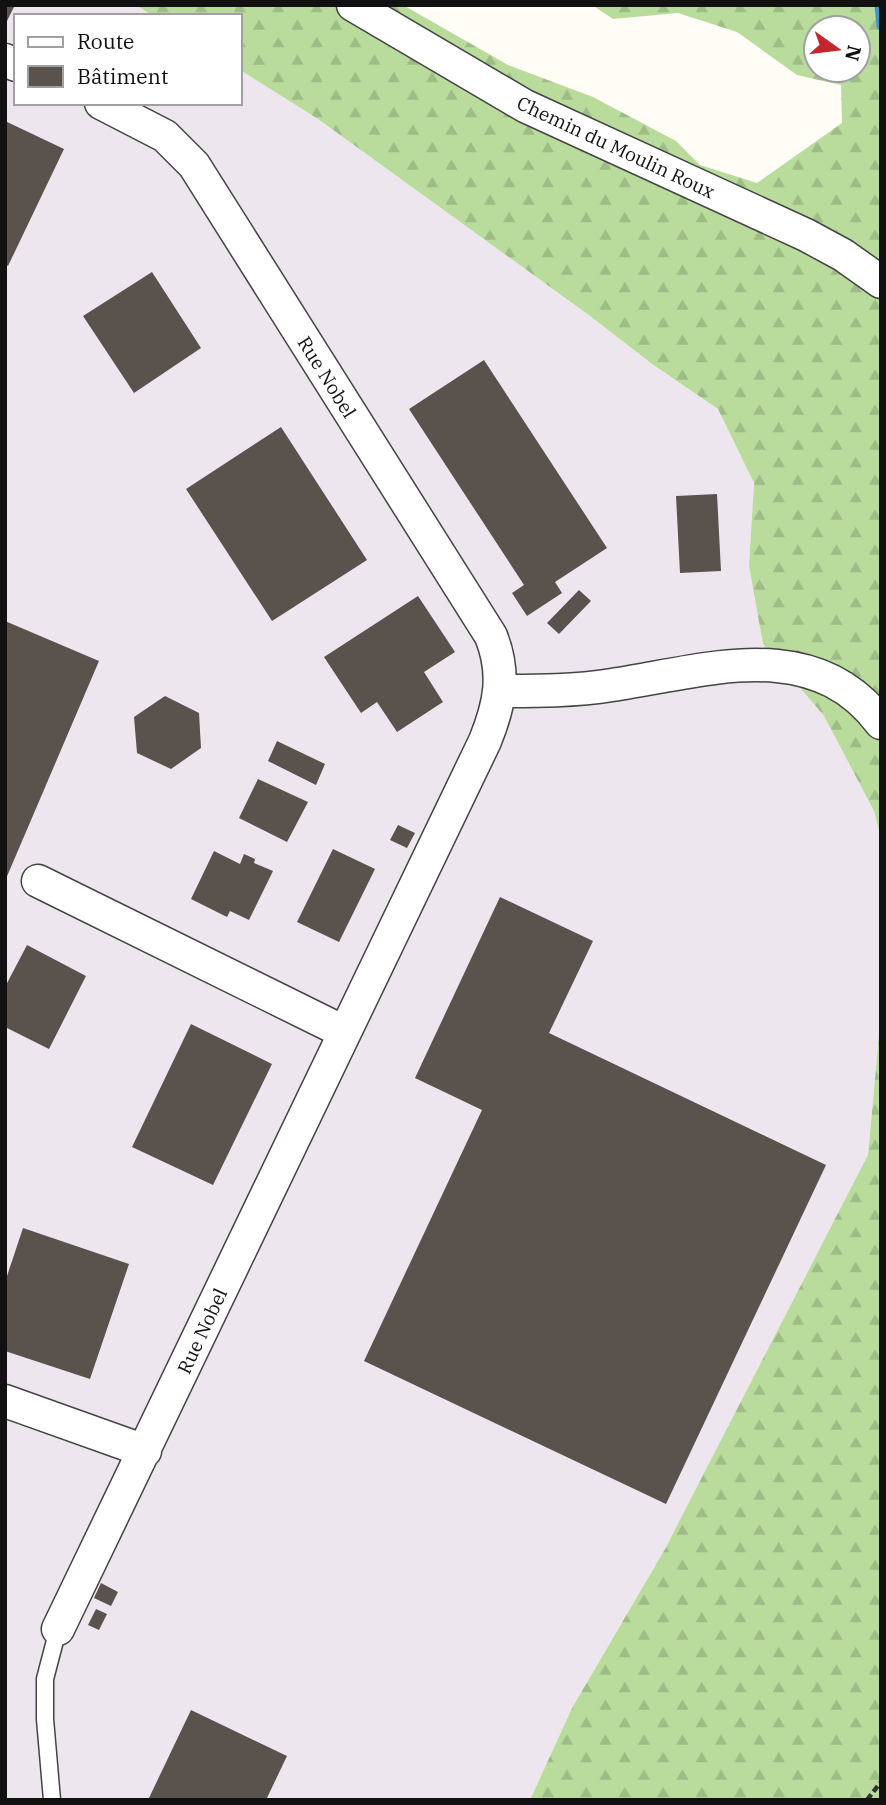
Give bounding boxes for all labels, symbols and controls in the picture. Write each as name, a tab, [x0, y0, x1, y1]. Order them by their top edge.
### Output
legend	[14, 14, 242, 105]
north arrow	[802, 14, 872, 84]
text: Route	[77, 27, 134, 55]
text: N	[840, 43, 867, 63]
text: Bâtiment	[77, 62, 168, 90]
street label: Chemin du Moulin Roux	[513, 91, 719, 204]
street label: Rue Nobel	[292, 332, 362, 423]
street label: Rue Nobel	[172, 1284, 232, 1378]

